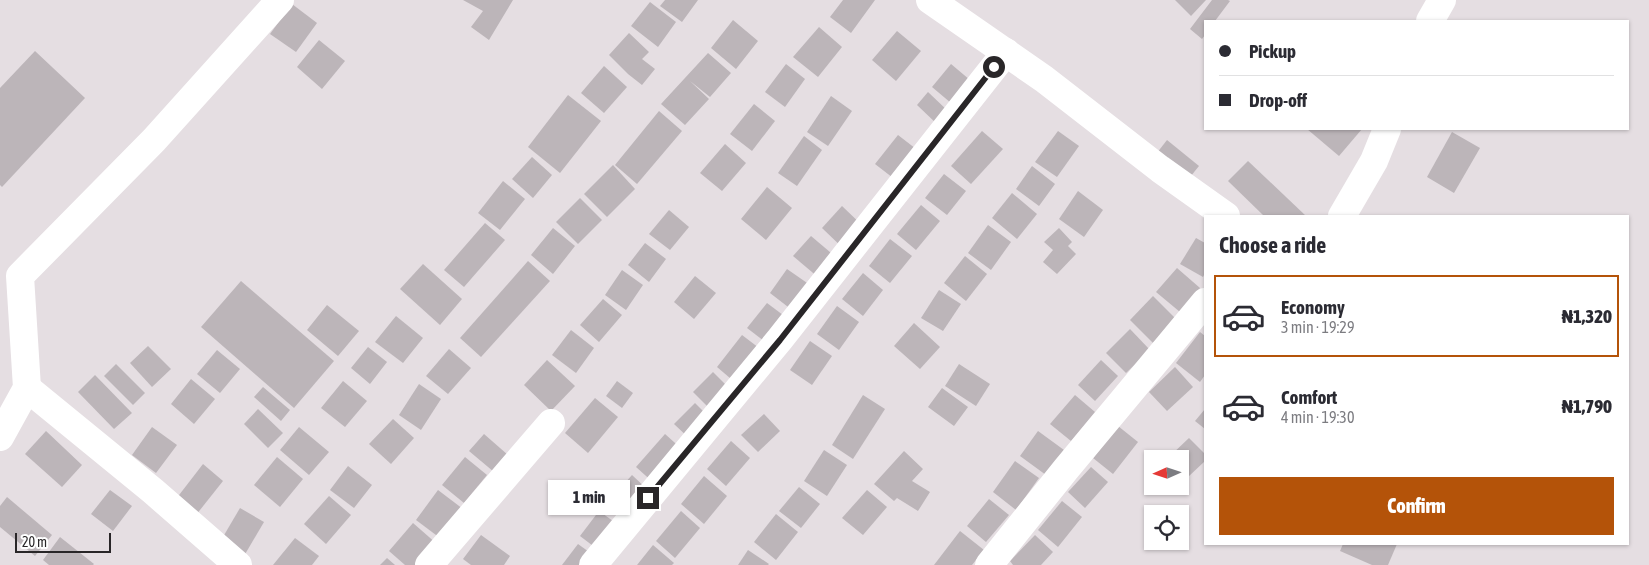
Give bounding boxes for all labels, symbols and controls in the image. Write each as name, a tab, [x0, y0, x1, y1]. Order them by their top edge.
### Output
text: Pickup	[1249, 40, 1296, 62]
route start	[983, 56, 1005, 78]
text: Drop-off	[1249, 89, 1307, 111]
text: Choose a ride	[1219, 232, 1326, 258]
icon: car	[1221, 294, 1266, 339]
text: Economy	[1281, 296, 1345, 318]
text: ₦1,320	[1562, 305, 1612, 327]
text: 3 min · 19:29	[1281, 318, 1354, 336]
icon: car	[1221, 384, 1266, 429]
text: Comfort	[1281, 386, 1337, 408]
text: ₦1,790	[1562, 395, 1612, 417]
text: 4 min · 19:30	[1281, 408, 1354, 426]
north arrow	[1144, 450, 1189, 495]
map controls	[1144, 450, 1189, 550]
button: Confirm	[1219, 477, 1614, 535]
callout: 1 min	[548, 480, 630, 516]
route end	[637, 487, 659, 509]
text: 1 min	[573, 488, 605, 506]
button: locate	[1144, 505, 1189, 550]
scale bar	[15, 530, 111, 553]
text: 20 m	[22, 534, 47, 550]

